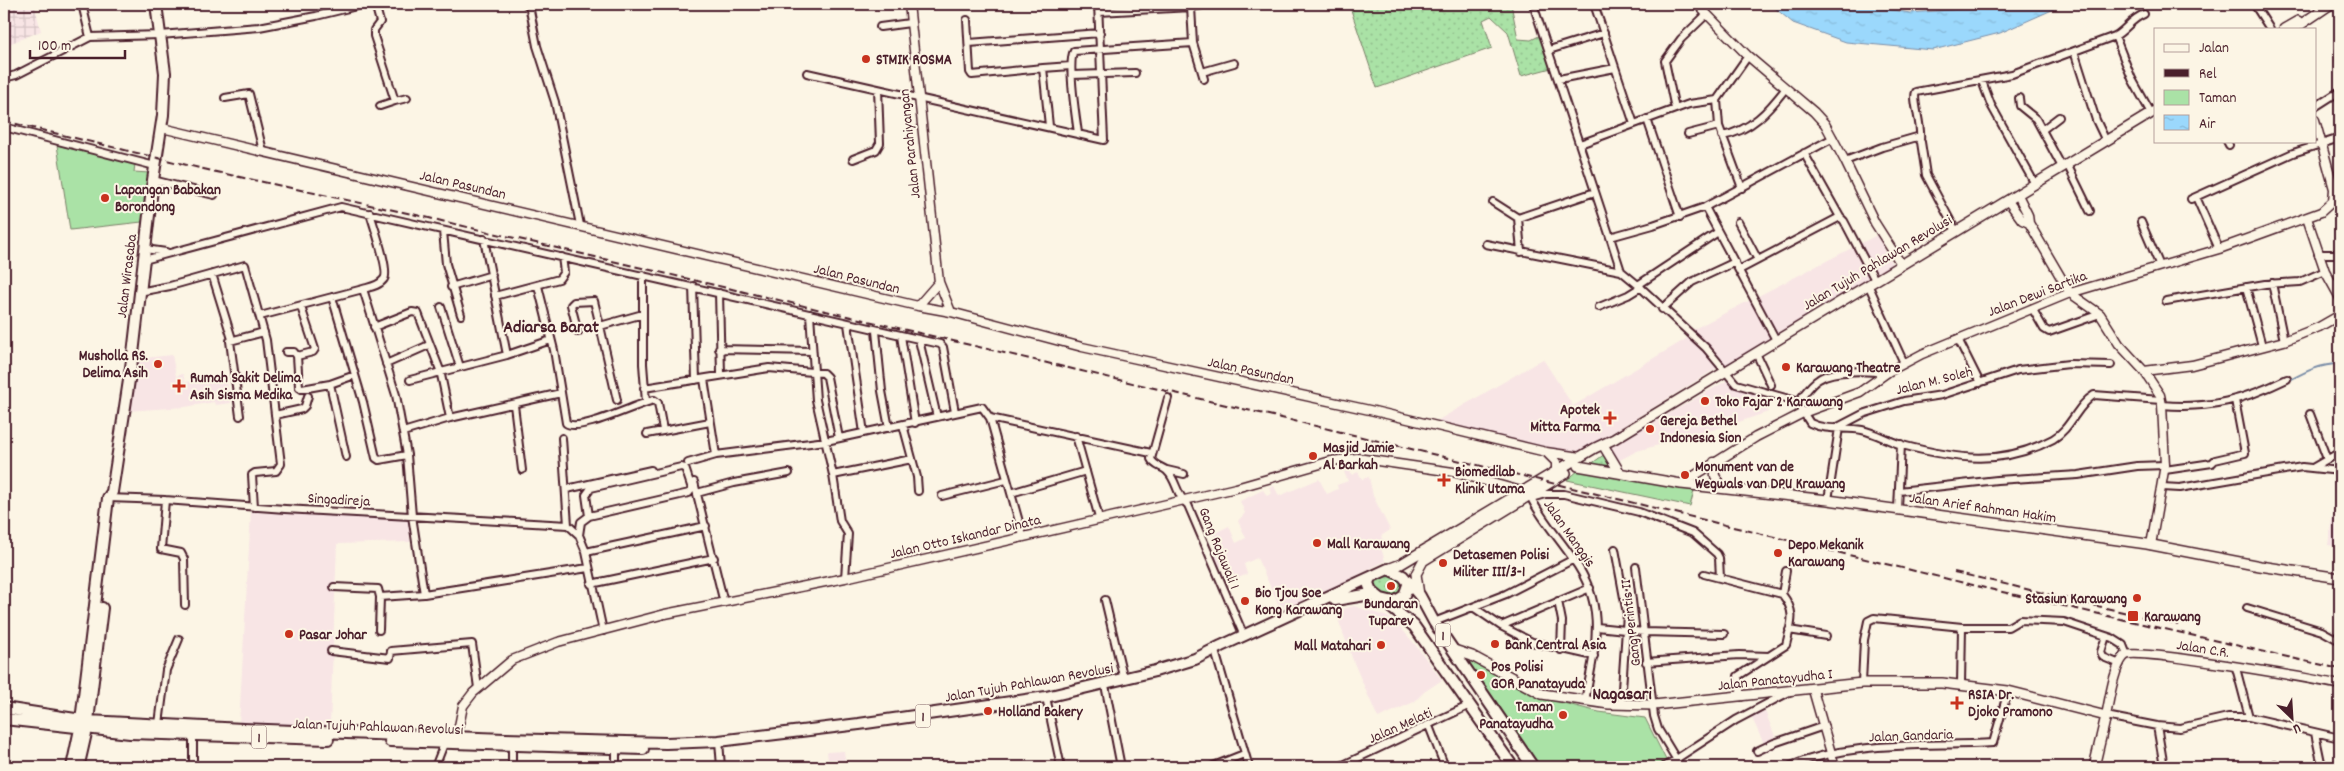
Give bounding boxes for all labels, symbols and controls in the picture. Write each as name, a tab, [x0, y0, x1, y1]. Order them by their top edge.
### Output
scale bar	[30, 28, 125, 60]
legend	[2154, 28, 2316, 142]
text: 100 m	[38, 36, 71, 58]
text: Jalan	[2199, 38, 2229, 60]
place label: STMIK ROSMA	[876, 50, 952, 72]
marker: STMIK ROSMA	[860, 53, 872, 65]
text: Rel	[2199, 64, 2217, 86]
street label: Jalan Parahiyangan	[894, 88, 928, 200]
text: Taman	[2199, 88, 2236, 110]
text: Air	[2199, 114, 2216, 136]
street label: Jalan Pasundan	[417, 165, 508, 207]
place label: Lapangan Babakan Borondong	[115, 180, 221, 219]
marker: Lapangan Babakan Borondong	[99, 192, 111, 204]
street label: Jalan Tujuh Pahlawan Revolusi	[1799, 210, 1957, 317]
street label: Jalan Wirasaba	[112, 232, 144, 319]
street label: Jalan Pasundan	[811, 259, 902, 301]
street label: Jalan Dewi Sartika	[1985, 266, 2091, 324]
district label: Adiarsa Barat	[503, 316, 599, 341]
place label: Musholla RS. Delima Asih	[79, 346, 149, 385]
street label: Jalan Pasundan	[1205, 352, 1296, 392]
marker: Musholla RS. Delima Asih	[152, 358, 164, 370]
place label: Karawang Theatre	[1796, 358, 1901, 380]
marker: Karawang Theatre	[1780, 361, 1792, 373]
street label: Jalan M. Soleh	[1894, 362, 1975, 402]
place label: Rumah Sakit Delima Asih Sisma Medika	[190, 368, 302, 407]
marker: Rumah Sakit Delima Asih Sisma Medika	[172, 379, 186, 393]
place label: Toko Fajar 2 Karawang	[1715, 392, 1843, 414]
marker: Toko Fajar 2 Karawang	[1699, 395, 1711, 407]
place label: Apotek Mitta Farma	[1530, 400, 1601, 439]
place label: Gereja Bethel Indonesia Sion	[1660, 411, 1741, 450]
marker: Apotek Mitta Farma	[1604, 412, 1616, 424]
marker: Gereja Bethel Indonesia Sion	[1644, 423, 1656, 435]
place label: Masjid Jamie Al Barkah	[1323, 438, 1395, 477]
marker: Masjid Jamie Al Barkah	[1307, 450, 1319, 462]
place label: Monument van de Wegwals van DPU Krawang	[1695, 457, 1846, 496]
place label: Biomedilab Klinik Utama	[1455, 462, 1526, 501]
marker: Monument van de Wegwals van DPU Krawang	[1679, 469, 1691, 481]
marker: Biomedilab Klinik Utama	[1437, 473, 1451, 487]
street label: Singadireja	[307, 488, 372, 514]
street label: Jalan Arief Rahman Hakim	[1908, 488, 2058, 530]
street label: Jalan Manggis	[1537, 496, 1600, 573]
street label: Gang Rajawali 1	[1192, 504, 1245, 593]
street label: Jalan Otto Iskandar Dinata	[888, 510, 1044, 566]
place label: Mall Karawang	[1327, 534, 1411, 556]
place label: Depo Mekanik Karawang	[1788, 535, 1864, 574]
marker: Mall Karawang	[1311, 537, 1323, 549]
place label: Detasemen Polisi Militer III/3-1	[1453, 545, 1549, 584]
marker: Depo Mekanik Karawang	[1772, 547, 1784, 559]
marker: Detasemen Polisi Militer III/3-1	[1437, 557, 1449, 569]
street label: Gang Perintis II	[1616, 578, 1648, 668]
marker: Bundaran Tuparev	[1385, 580, 1397, 592]
place label: Bio Tjou Soe Kong Karawang	[1255, 583, 1343, 622]
place label: Stasiun Karawang	[2025, 589, 2127, 611]
marker: Stasiun Karawang	[2131, 592, 2143, 604]
place label: Bundaran Tuparev	[1364, 594, 1418, 633]
marker: Bio Tjou Soe Kong Karawang	[1239, 595, 1251, 607]
place label: Karawang	[2144, 607, 2201, 629]
marker: Karawang	[2126, 609, 2140, 623]
road number: 1	[1436, 624, 1450, 646]
place label: Pasar Johar	[299, 625, 367, 647]
marker: Pasar Johar	[283, 628, 295, 640]
place label: Bank Central Asia	[1505, 635, 1607, 657]
street label: Jalan C.R.	[2175, 635, 2231, 665]
place label: Mall Matahari	[1294, 636, 1371, 658]
marker: Bank Central Asia	[1489, 638, 1501, 650]
marker: Mall Matahari	[1375, 639, 1387, 651]
place label: Pos Polisi GOR Panatayuda	[1491, 657, 1586, 696]
street label: Jalan Tujuh Pahlawan Revolusi	[943, 658, 1116, 710]
street label: Jalan Panatayudha I	[1717, 664, 1834, 698]
marker: Pos Polisi GOR Panatayuda	[1475, 669, 1487, 681]
district label: Nagasari	[1592, 683, 1653, 708]
place label: RSIA Dr. Djoko Pramono	[1968, 685, 2053, 724]
north arrow	[2266, 694, 2316, 744]
marker: RSIA Dr. Djoko Pramono	[1950, 696, 1964, 710]
place label: Taman Panatayudha	[1479, 697, 1554, 736]
place label: Holland Bakery	[998, 702, 1083, 724]
street label: Jalan Melati	[1365, 703, 1436, 751]
road number: 1	[916, 704, 930, 728]
marker: Holland Bakery	[982, 705, 994, 717]
marker: Taman Panatayudha	[1557, 709, 1569, 721]
street label: Jalan Tujuh Pahlawan Revolusi	[292, 714, 464, 742]
text: U	[2289, 717, 2304, 739]
street label: Jalan Gandaria	[1869, 724, 1955, 749]
road number: 1	[252, 726, 266, 749]

